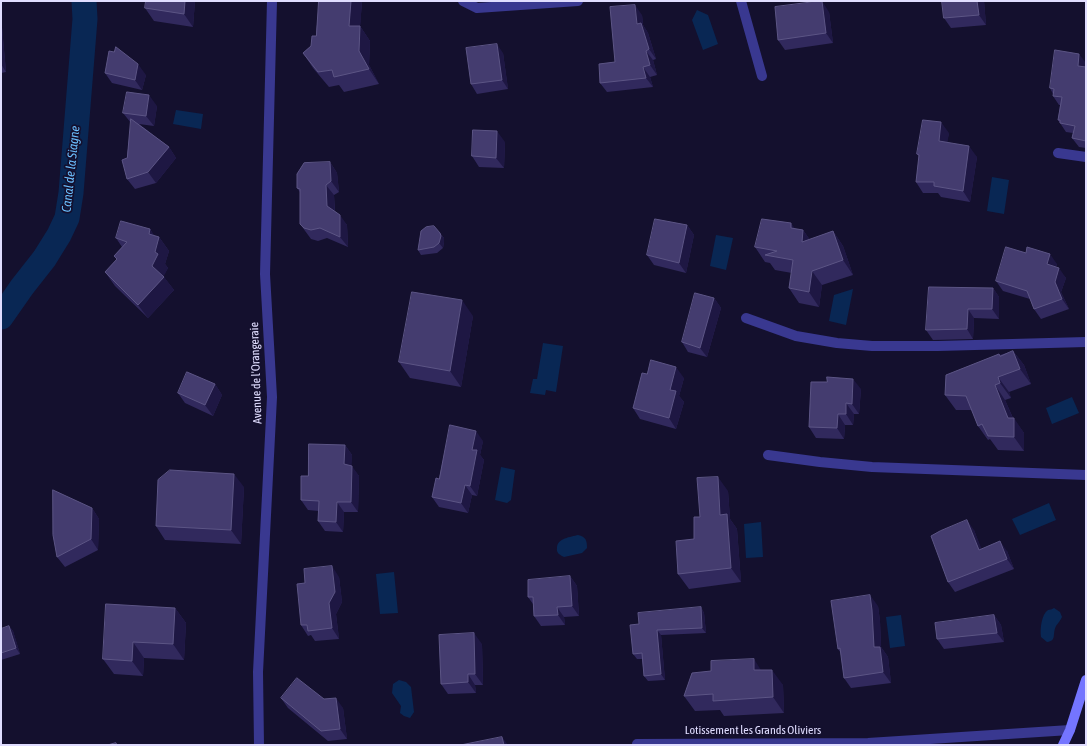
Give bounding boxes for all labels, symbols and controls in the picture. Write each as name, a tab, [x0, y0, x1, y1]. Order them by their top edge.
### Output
water label: Canal de la Siagne	[59, 125, 83, 213]
street label: Avenue de l'Orangeraie	[247, 322, 265, 424]
street label: Lotissement les Grands Oliviers	[685, 723, 821, 737]

